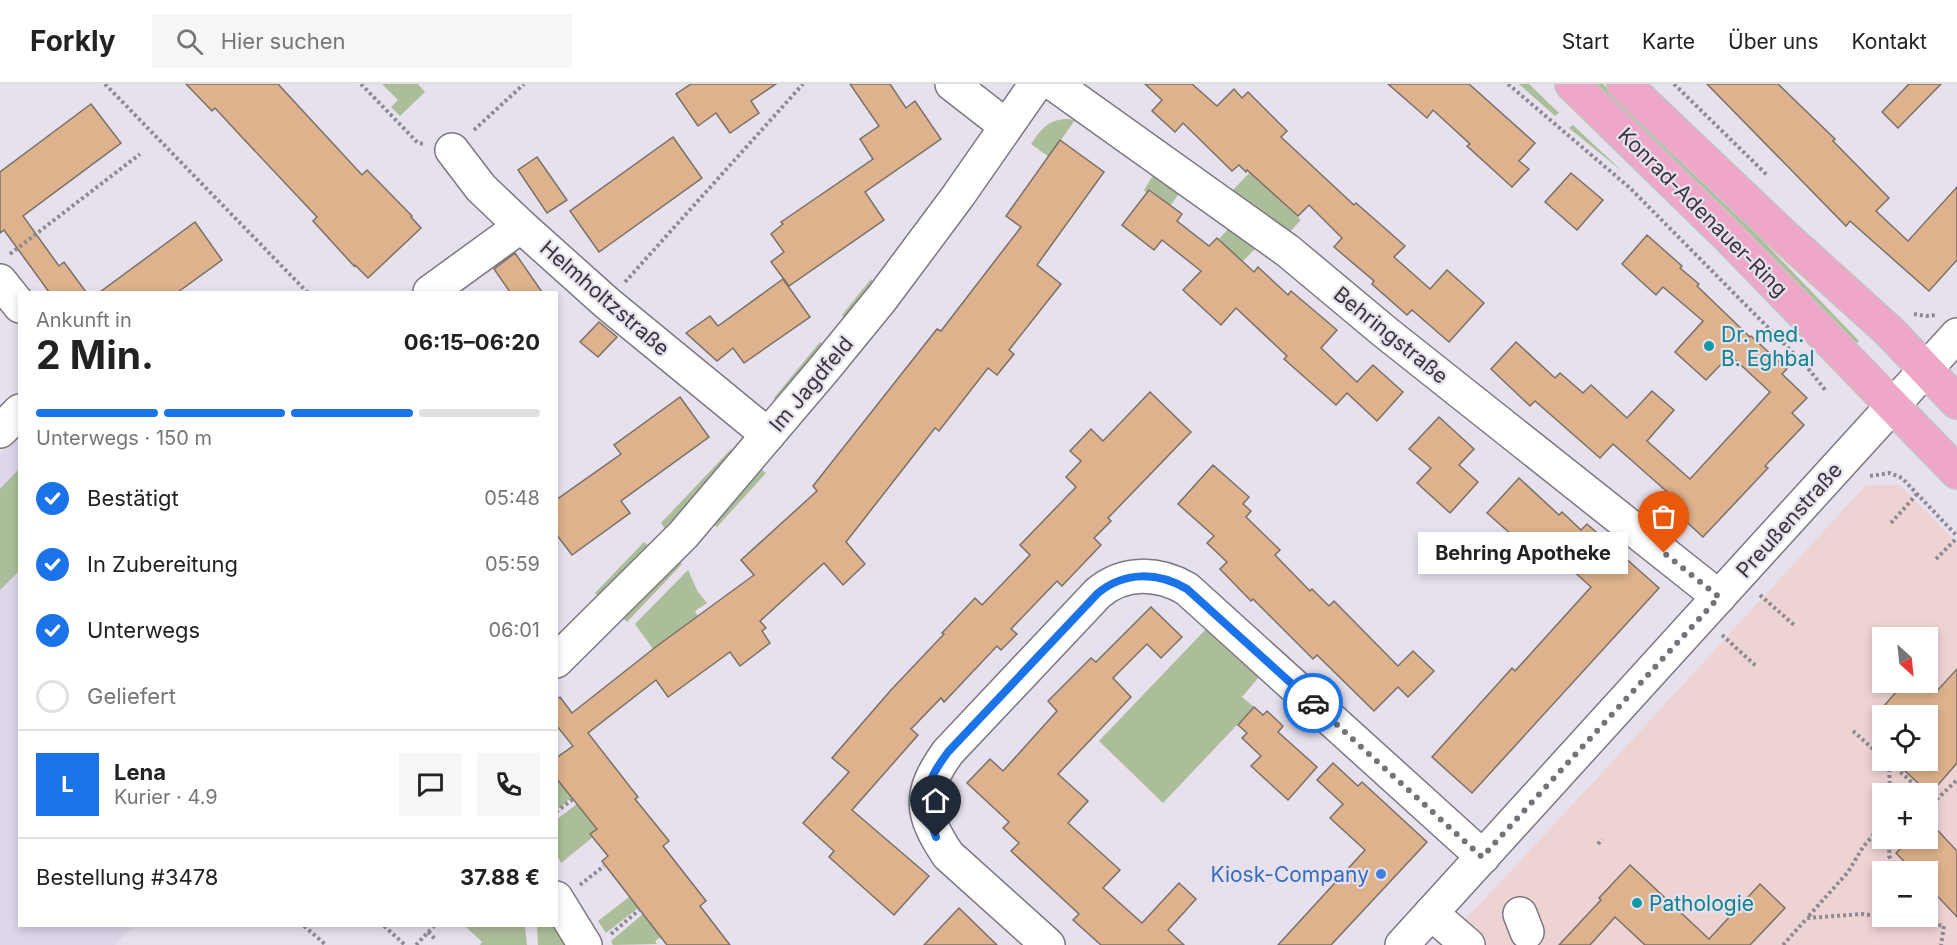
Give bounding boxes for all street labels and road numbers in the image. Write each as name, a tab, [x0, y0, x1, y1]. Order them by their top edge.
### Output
street label: Konrad-Adenauer-Ring	[1613, 122, 1793, 302]
street label: Helmholtzstraße	[535, 235, 675, 361]
street label: Behringstraße	[1329, 281, 1453, 389]
street label: Im Jagdfeld	[764, 331, 858, 437]
street label: Preußenstraße	[1731, 457, 1847, 583]

